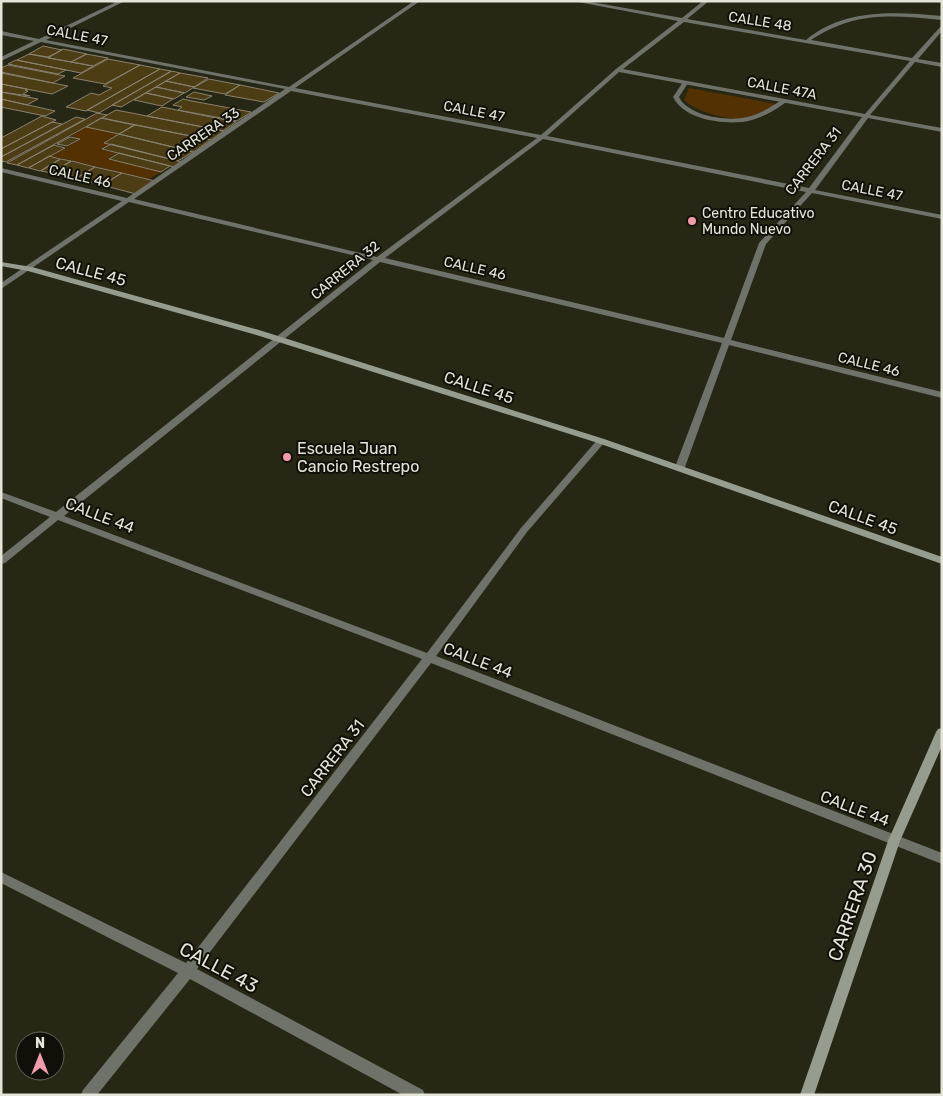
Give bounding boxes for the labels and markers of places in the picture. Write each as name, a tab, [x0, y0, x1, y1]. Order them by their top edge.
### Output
place label: Centro Educativo Mundo Nuevo	[702, 205, 815, 238]
marker: Centro Educativo Mundo Nuevo	[686, 215, 698, 227]
place label: Escuela Juan Cancio Restrepo	[297, 439, 419, 476]
marker: Escuela Juan Cancio Restrepo	[281, 451, 293, 463]

